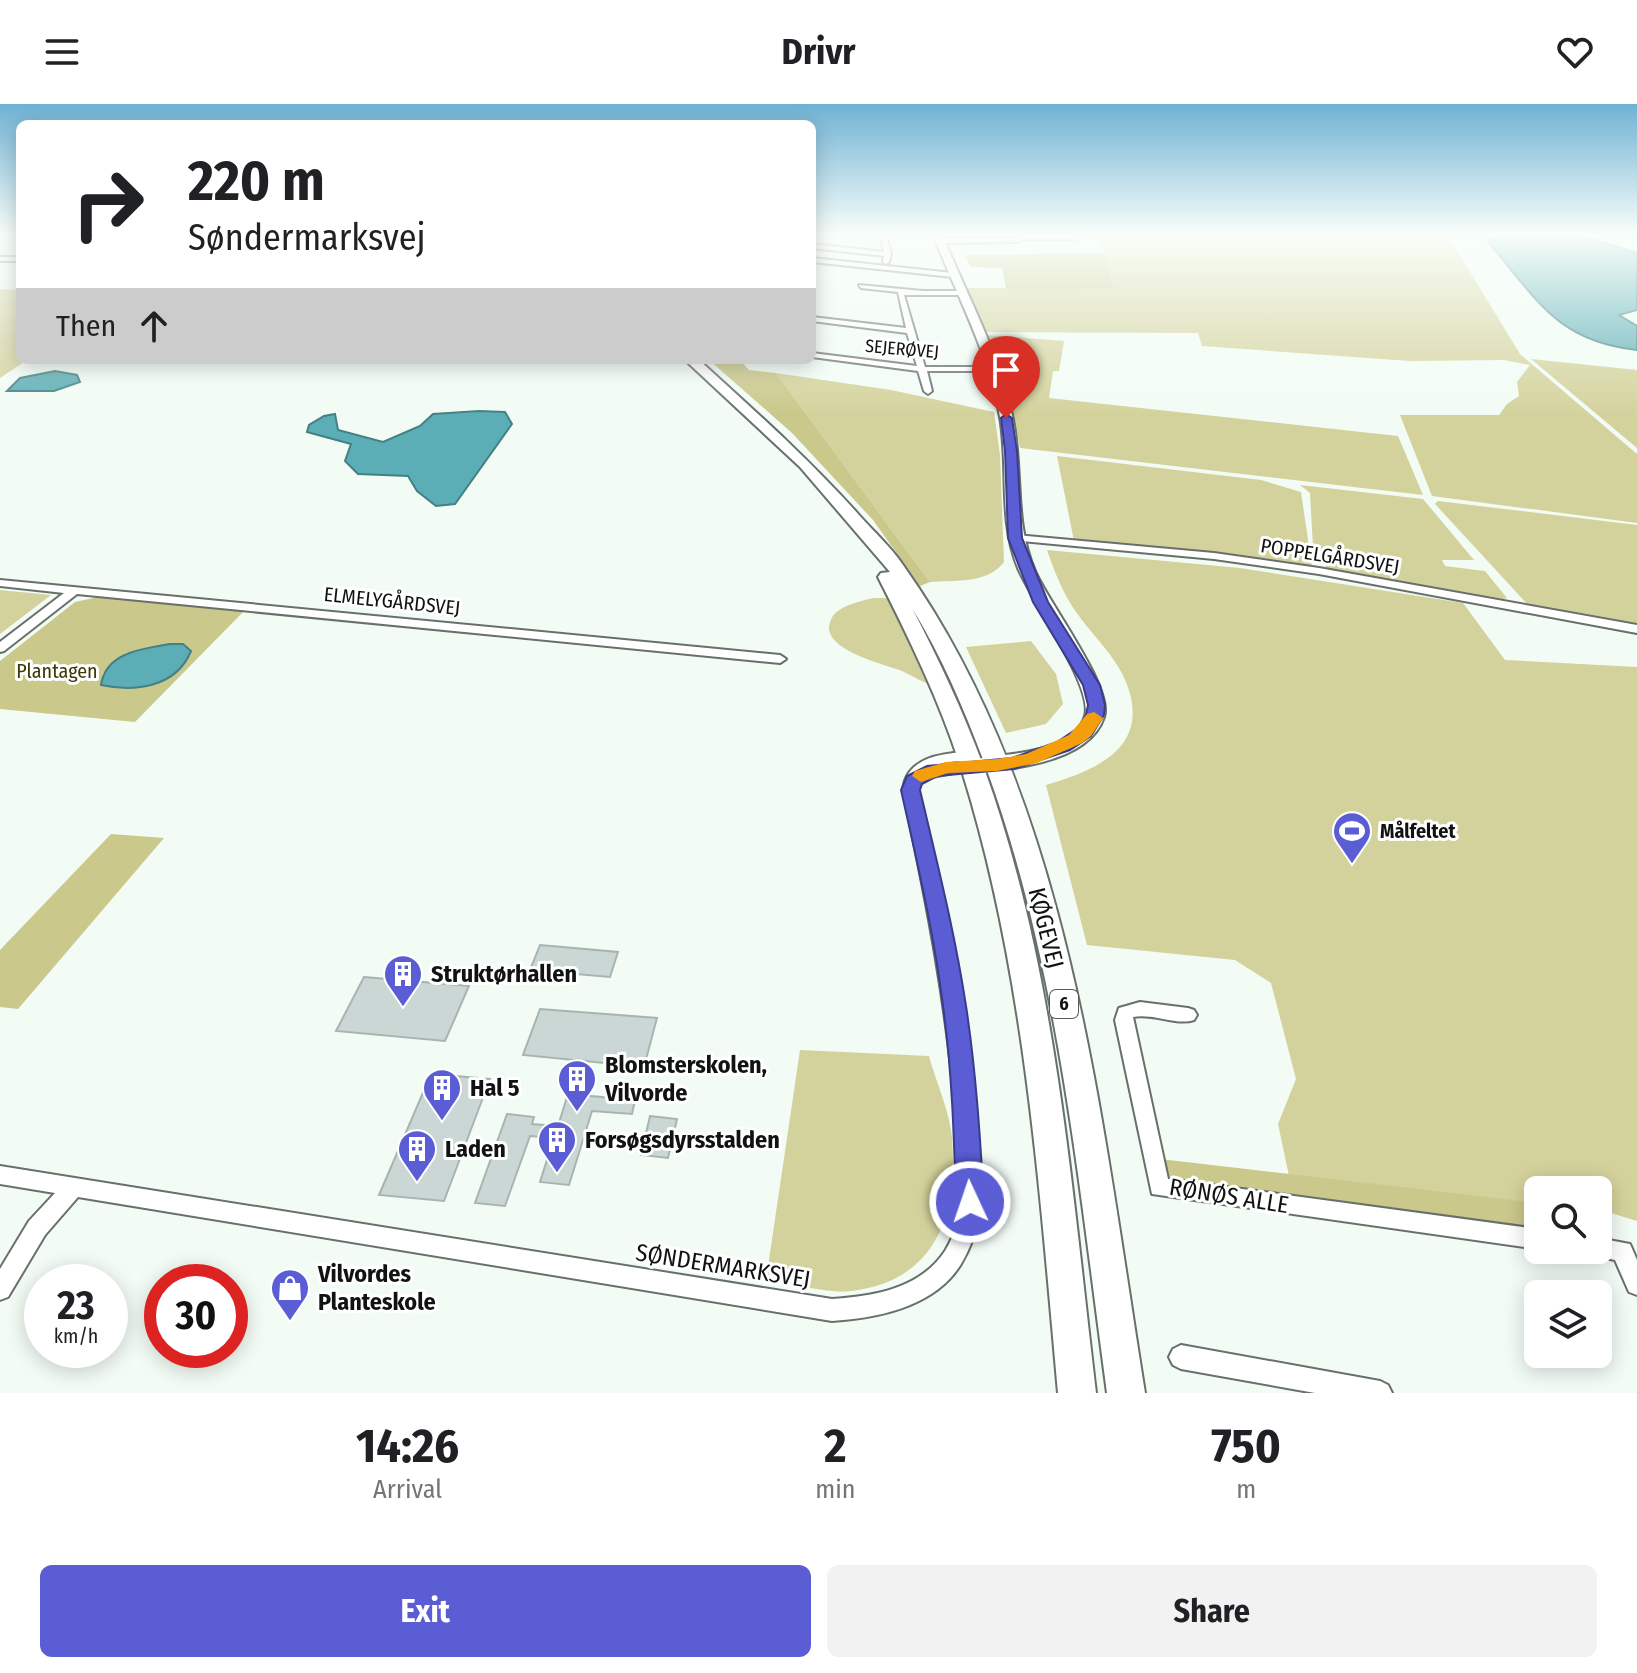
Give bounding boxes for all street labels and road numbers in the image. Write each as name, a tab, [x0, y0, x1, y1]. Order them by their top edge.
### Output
street label: SEJERØVEJ	[864, 335, 940, 363]
street label: POPPELGÅRDSVEJ	[1259, 532, 1401, 579]
street label: ELMELYGÅRDSVEJ	[323, 581, 461, 620]
street label: KØGEVEJ	[1022, 885, 1070, 971]
road number: 6	[1050, 990, 1078, 1018]
street label: RØNØS ALLE	[1167, 1173, 1291, 1219]
street label: SØNDERMARKSVEJ	[634, 1238, 812, 1294]

